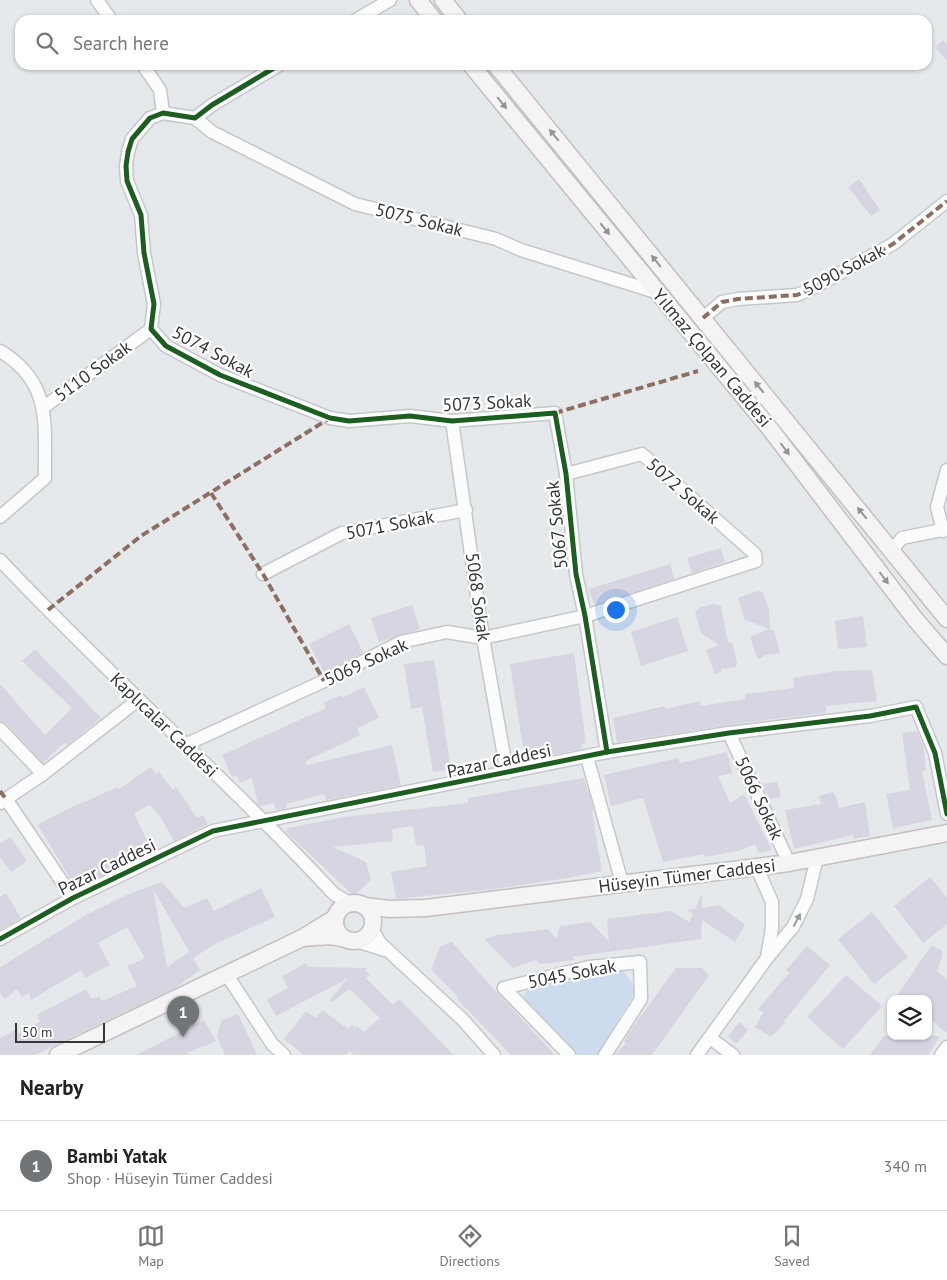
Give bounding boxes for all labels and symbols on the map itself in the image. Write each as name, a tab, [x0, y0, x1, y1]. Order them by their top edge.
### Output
one-way arrow	[496, 96, 507, 109]
one-way arrow	[548, 129, 559, 142]
street label: 5075 Sokak	[373, 198, 466, 242]
one-way arrow	[599, 222, 610, 235]
street label: 5090 Sokak	[799, 238, 889, 301]
one-way arrow	[651, 255, 662, 268]
street label: Yılmaz Çolpan Caddesi	[648, 284, 777, 432]
street label: 5074 Sokak	[168, 320, 258, 383]
street label: 5110 Sokak	[50, 335, 136, 406]
one-way arrow	[754, 381, 765, 394]
street label: 5073 Sokak	[442, 389, 533, 416]
one-way arrow	[780, 442, 791, 455]
street label: 5072 Sokak	[642, 453, 725, 529]
street label: 5067 Sokak	[540, 479, 573, 570]
street label: 5071 Sokak	[344, 505, 436, 544]
one-way arrow	[856, 507, 867, 520]
street label: 5068 Sokak	[461, 551, 496, 643]
one-way arrow	[879, 571, 889, 585]
your location	[603, 597, 629, 623]
street label: 5069 Sokak	[320, 632, 412, 691]
street label: Kaplıcalar Caddesi	[106, 667, 223, 782]
street label: Pazar Caddesi	[445, 738, 553, 783]
street label: 5066 Sokak	[730, 752, 789, 844]
street label: Pazar Caddesi	[54, 833, 159, 900]
street label: Hüseyin Tümer Caddesi	[597, 853, 777, 898]
one-way arrow	[792, 913, 801, 926]
street label: 5045 Sokak	[526, 954, 618, 993]
pin: 1	[167, 996, 199, 1037]
scale bar	[15, 1020, 105, 1043]

